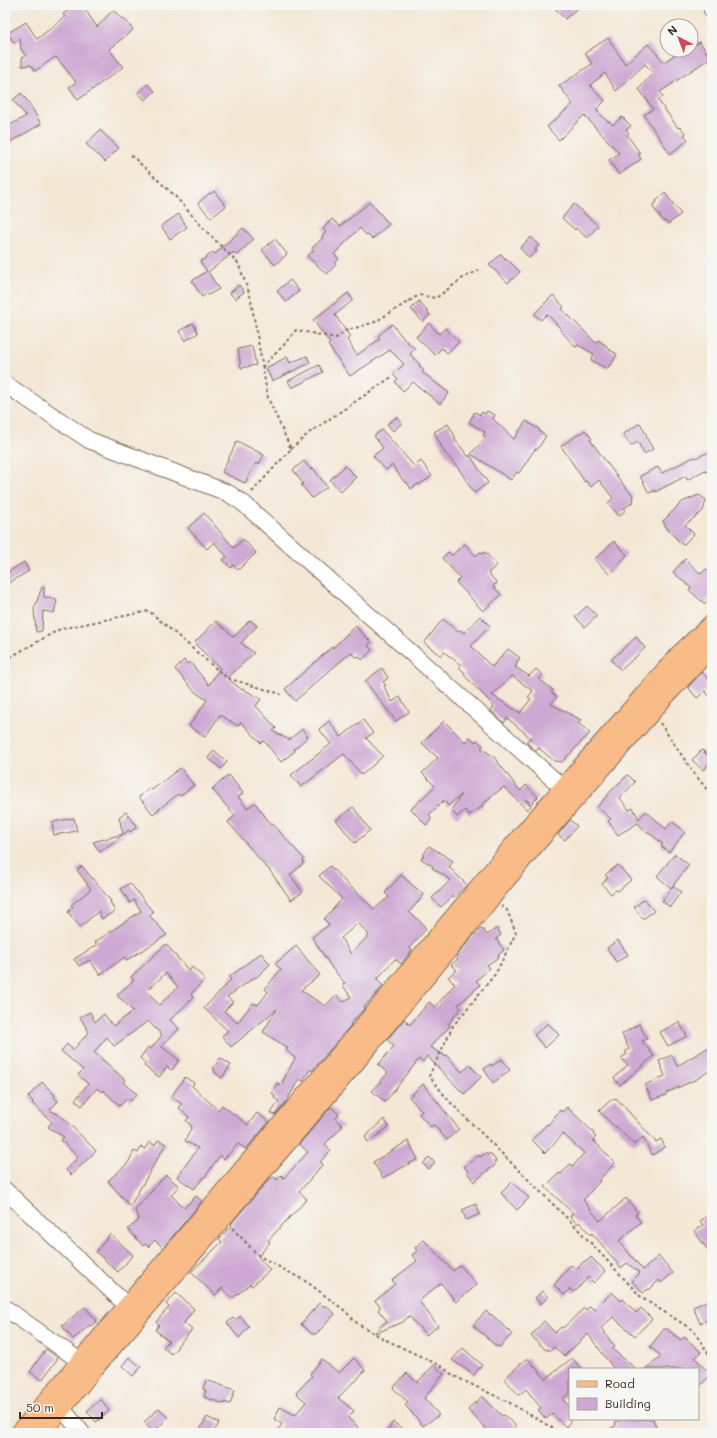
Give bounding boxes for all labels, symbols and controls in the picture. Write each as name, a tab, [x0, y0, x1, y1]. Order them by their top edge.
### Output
north arrow	[659, 18, 699, 58]
text: N	[664, 22, 680, 39]
legend	[569, 1368, 699, 1420]
text: Road	[605, 1375, 635, 1391]
scale bar	[20, 1394, 102, 1420]
text: Building	[605, 1395, 651, 1411]
text: 50 m	[26, 1399, 54, 1415]

